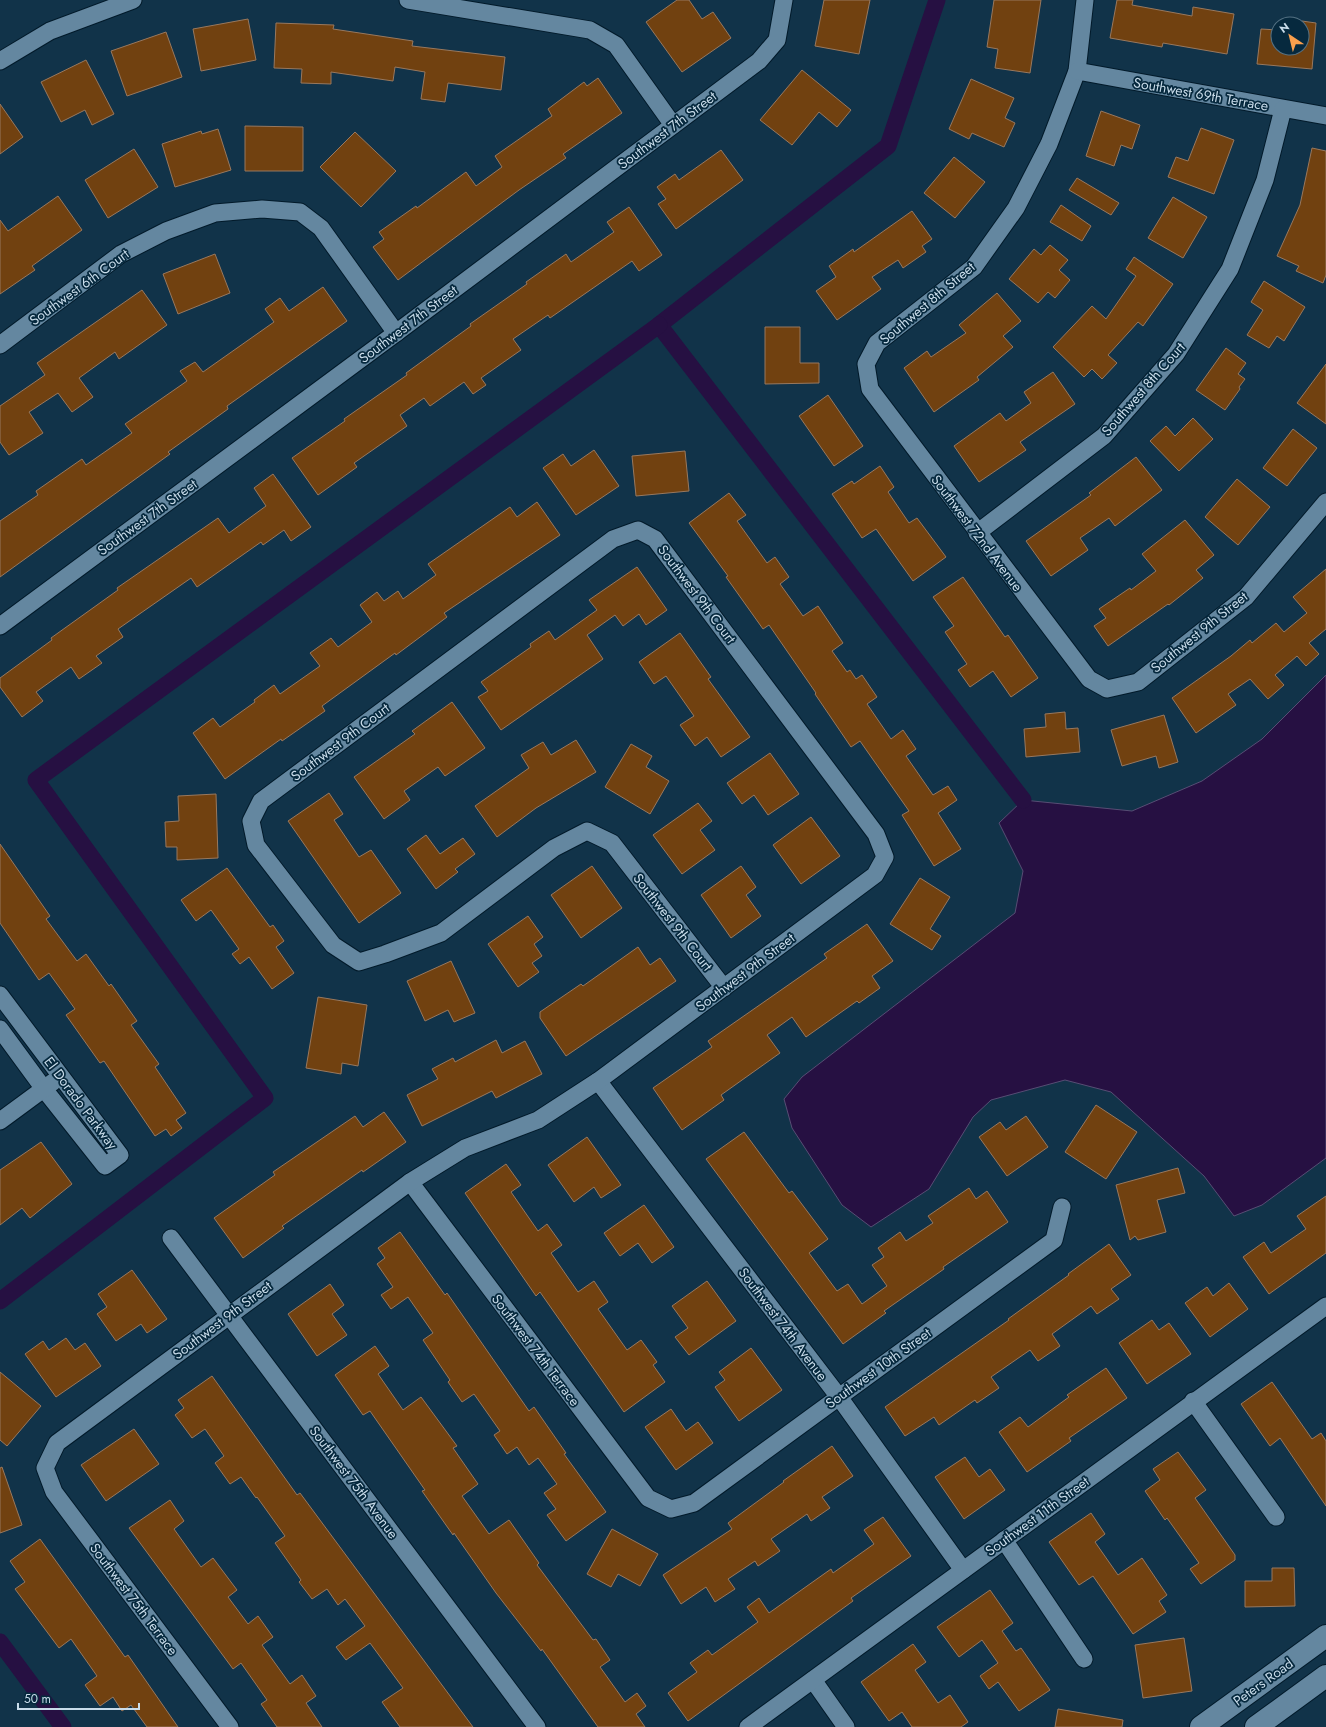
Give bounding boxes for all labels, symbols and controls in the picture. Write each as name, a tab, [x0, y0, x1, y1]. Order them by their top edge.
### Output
north arrow	[1270, 16, 1310, 56]
text: N	[1276, 19, 1292, 37]
street label: Southwest 69th Terrace	[1132, 72, 1270, 116]
street label: Southwest 7th Street	[614, 86, 721, 174]
street label: Southwest 6th Court	[25, 244, 133, 330]
street label: Southwest 8th Street	[875, 257, 979, 349]
street label: Southwest 7th Street	[355, 280, 462, 368]
street label: Southwest 8th Court	[1097, 337, 1190, 440]
street label: Southwest 72nd Avenue	[926, 470, 1028, 596]
street label: Southwest 7th Street	[93, 474, 201, 560]
street label: Southwest 9th Court	[653, 541, 741, 648]
street label: Southwest 9th Street	[1146, 586, 1252, 677]
street label: Southwest 9th Court	[287, 698, 394, 786]
street label: Southwest 9th Court	[629, 869, 718, 975]
street label: Southwest 9th Street	[691, 928, 799, 1016]
street label: El Dorado Parkway	[40, 1053, 123, 1154]
street label: Southwest 74th Avenue	[734, 1263, 832, 1385]
street label: Southwest 9th Street	[168, 1276, 276, 1364]
street label: Southwest 74th Terrace	[487, 1290, 585, 1410]
street label: Southwest 10th Street	[821, 1322, 935, 1413]
street label: Southwest 75th Avenue	[305, 1421, 403, 1543]
street label: Southwest 11th Street	[981, 1471, 1094, 1561]
street label: Southwest 75th Terrace	[85, 1539, 183, 1659]
street label: Peters Road	[1229, 1653, 1297, 1711]
scale bar	[18, 1685, 139, 1711]
text: 50 m	[24, 1690, 51, 1708]

